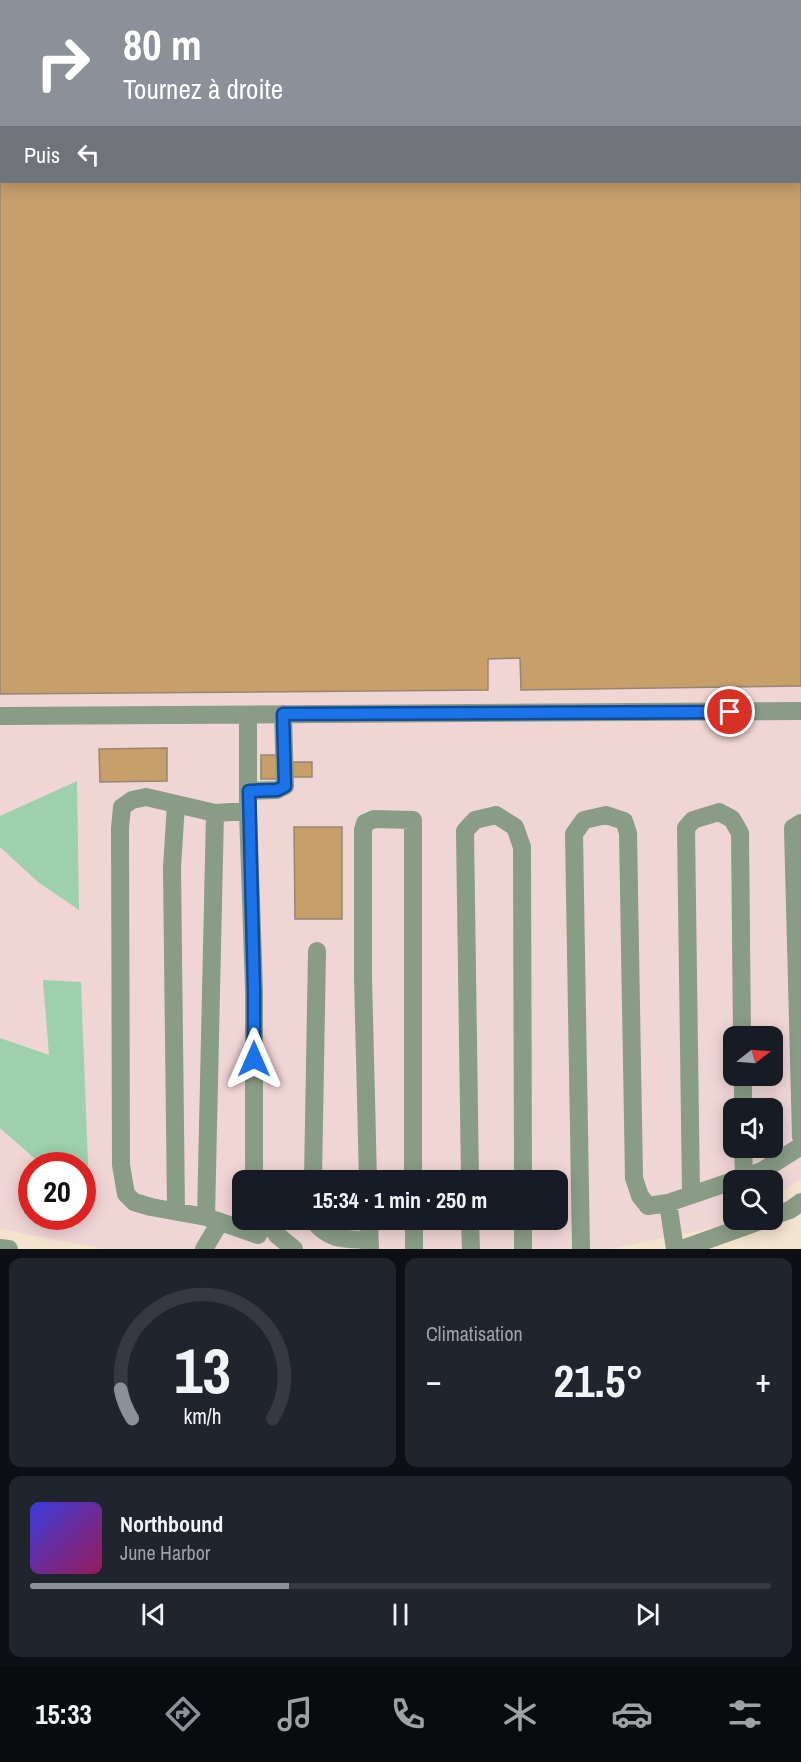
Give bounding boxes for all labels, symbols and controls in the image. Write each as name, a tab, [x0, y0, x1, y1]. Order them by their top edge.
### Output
text: 80 m	[123, 17, 202, 73]
icon: right	[24, 24, 102, 102]
text: Tournez à droite	[123, 71, 283, 107]
icon: left	[72, 138, 105, 171]
text: Puis	[24, 140, 60, 170]
pin	[704, 686, 755, 737]
icon: arrive	[713, 695, 746, 728]
north arrow	[723, 1026, 783, 1086]
map controls	[723, 1026, 783, 1230]
position arrow	[222, 1027, 286, 1091]
button: sound	[723, 1098, 783, 1158]
speed limit sign: 20	[18, 1152, 96, 1230]
button: search	[723, 1170, 783, 1230]
text: 15:34 · 1 min · 250 m	[313, 1185, 487, 1215]
text: Climatisation	[426, 1320, 523, 1347]
text: 13	[174, 1328, 231, 1412]
text: 21.5°	[554, 1350, 643, 1411]
text: −	[426, 1358, 442, 1402]
text: +	[755, 1358, 771, 1402]
text: km/h	[183, 1403, 222, 1432]
text: Northbound	[120, 1509, 223, 1539]
text: June Harbor	[120, 1539, 210, 1566]
icon: previous	[137, 1598, 170, 1631]
icon: pause	[384, 1598, 417, 1631]
icon: next	[631, 1598, 664, 1631]
icon: directions	[162, 1693, 204, 1735]
icon: music	[274, 1693, 316, 1735]
icon: phone	[387, 1693, 429, 1735]
icon: climate	[499, 1693, 541, 1735]
icon: car	[611, 1693, 653, 1735]
icon: filters	[724, 1693, 766, 1735]
text: 15:33	[35, 1696, 92, 1732]

